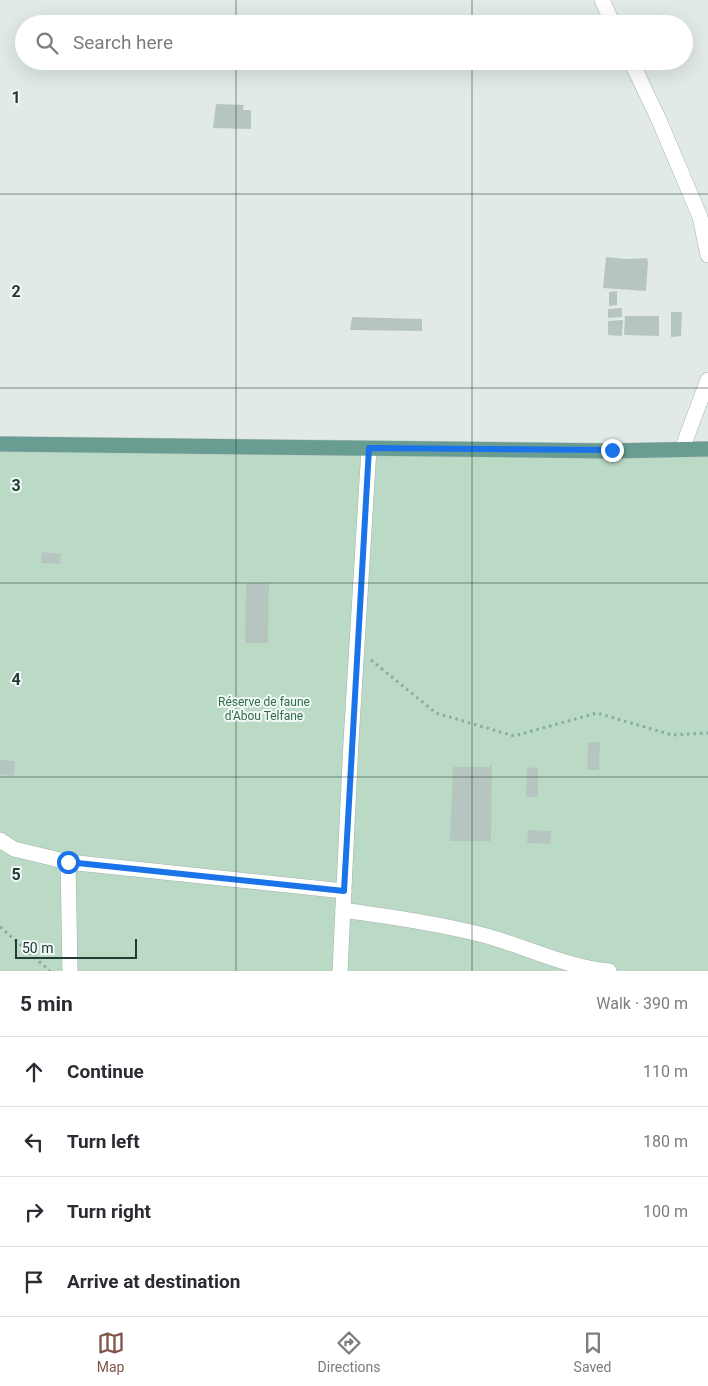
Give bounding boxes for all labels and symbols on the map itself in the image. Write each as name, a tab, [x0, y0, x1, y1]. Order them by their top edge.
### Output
text: 1	[11, 88, 21, 107]
text: 2	[11, 282, 21, 301]
route end	[601, 439, 624, 462]
text: 3	[11, 476, 21, 495]
text: 4	[11, 670, 21, 689]
park label: Réserve de faune d'Abou Telfane	[218, 695, 310, 723]
route start	[57, 851, 80, 874]
text: 5	[11, 865, 21, 884]
scale bar	[15, 936, 138, 959]

